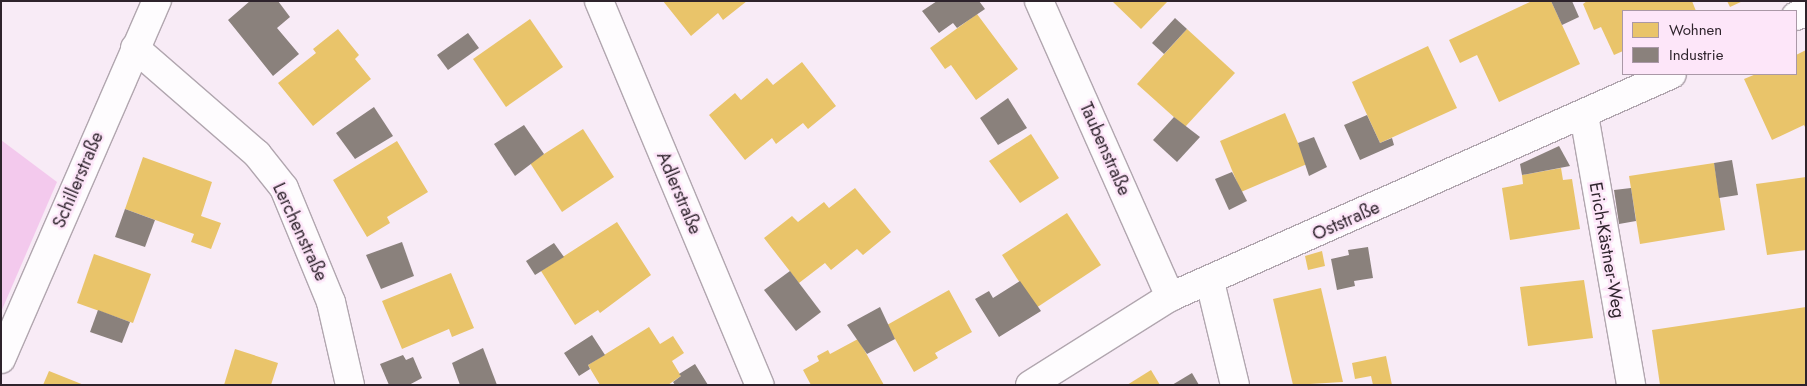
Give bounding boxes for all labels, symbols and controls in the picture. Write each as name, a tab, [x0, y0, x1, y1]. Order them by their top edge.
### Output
legend	[1622, 10, 1797, 75]
text: Wohnen	[1669, 19, 1722, 41]
text: Industrie	[1669, 44, 1723, 66]
street label: Taubenstraße	[1075, 99, 1135, 199]
street label: Schillerstraße	[48, 129, 108, 231]
street label: Adlerstraße	[652, 148, 706, 238]
street label: Lerchenstraße	[268, 179, 332, 285]
street label: Erich-Kästner-Weg	[1584, 180, 1630, 320]
street label: Oststraße	[1309, 197, 1383, 245]

